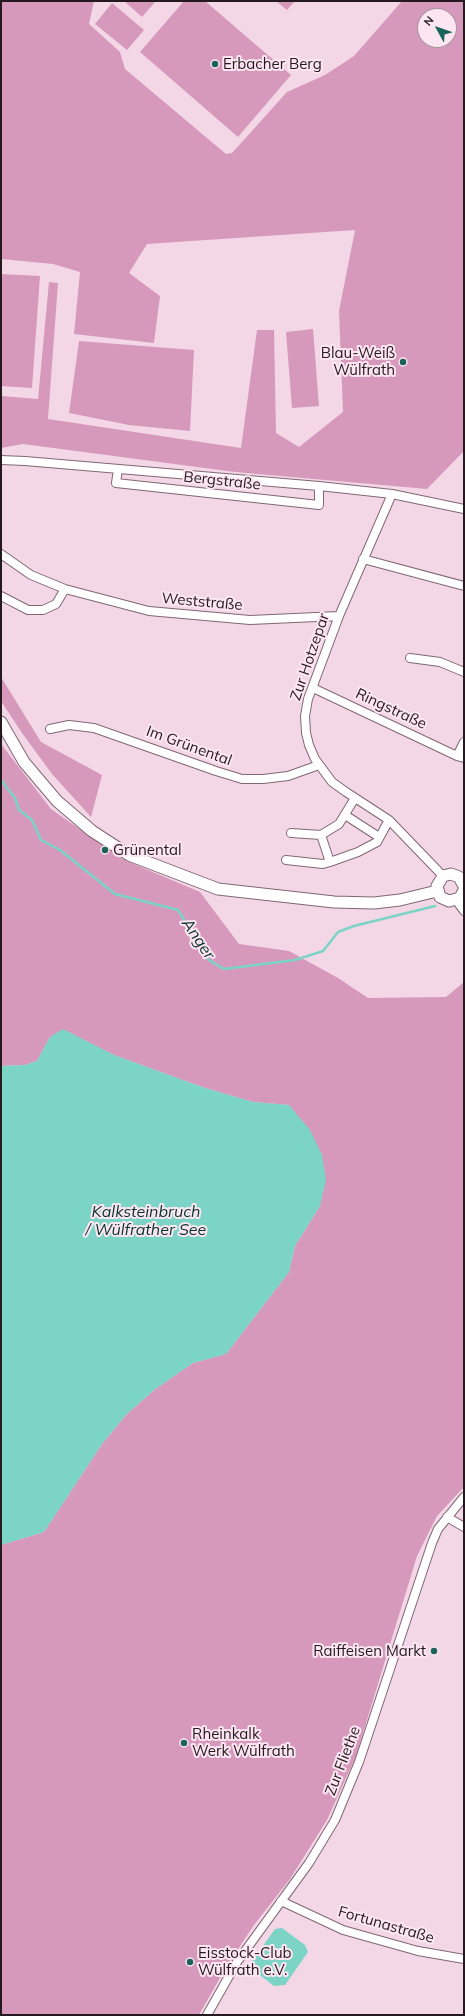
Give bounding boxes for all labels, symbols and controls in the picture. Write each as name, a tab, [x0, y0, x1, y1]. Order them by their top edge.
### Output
north arrow	[417, 8, 457, 48]
text: N	[421, 13, 437, 29]
place label: Erbacher Berg	[223, 55, 322, 73]
marker: Erbacher Berg	[210, 59, 220, 69]
place label: Blau-Weiß Wülfrath	[321, 344, 395, 379]
marker: Blau-Weiß Wülfrath	[398, 357, 408, 367]
street label: Bergstraße	[183, 468, 261, 494]
street label: Weststraße	[161, 589, 243, 615]
street label: Zur Hotzepar	[287, 611, 333, 703]
street label: Ringstraße	[353, 685, 429, 733]
street label: Im Grünental	[144, 722, 234, 770]
place label: Grünental	[113, 841, 182, 859]
marker: Grünental	[100, 845, 110, 855]
water label: Anger	[177, 915, 219, 963]
water label: Kalksteinbruch / Wülfrather See	[86, 1202, 206, 1240]
place label: Raiffeisen Markt	[313, 1642, 426, 1660]
marker: Raiffeisen Markt	[429, 1646, 439, 1656]
street label: Zur Fliethe	[322, 1724, 364, 1798]
place label: Rheinkalk Werk Wülfrath	[192, 1725, 295, 1760]
marker: Rheinkalk Werk Wülfrath	[179, 1738, 189, 1748]
street label: Fortunastraße	[336, 1903, 436, 1947]
place label: Eisstock-Club Wülfrath e.V.	[198, 1944, 292, 1979]
marker: Eisstock-Club Wülfrath e.V.	[185, 1957, 195, 1967]

